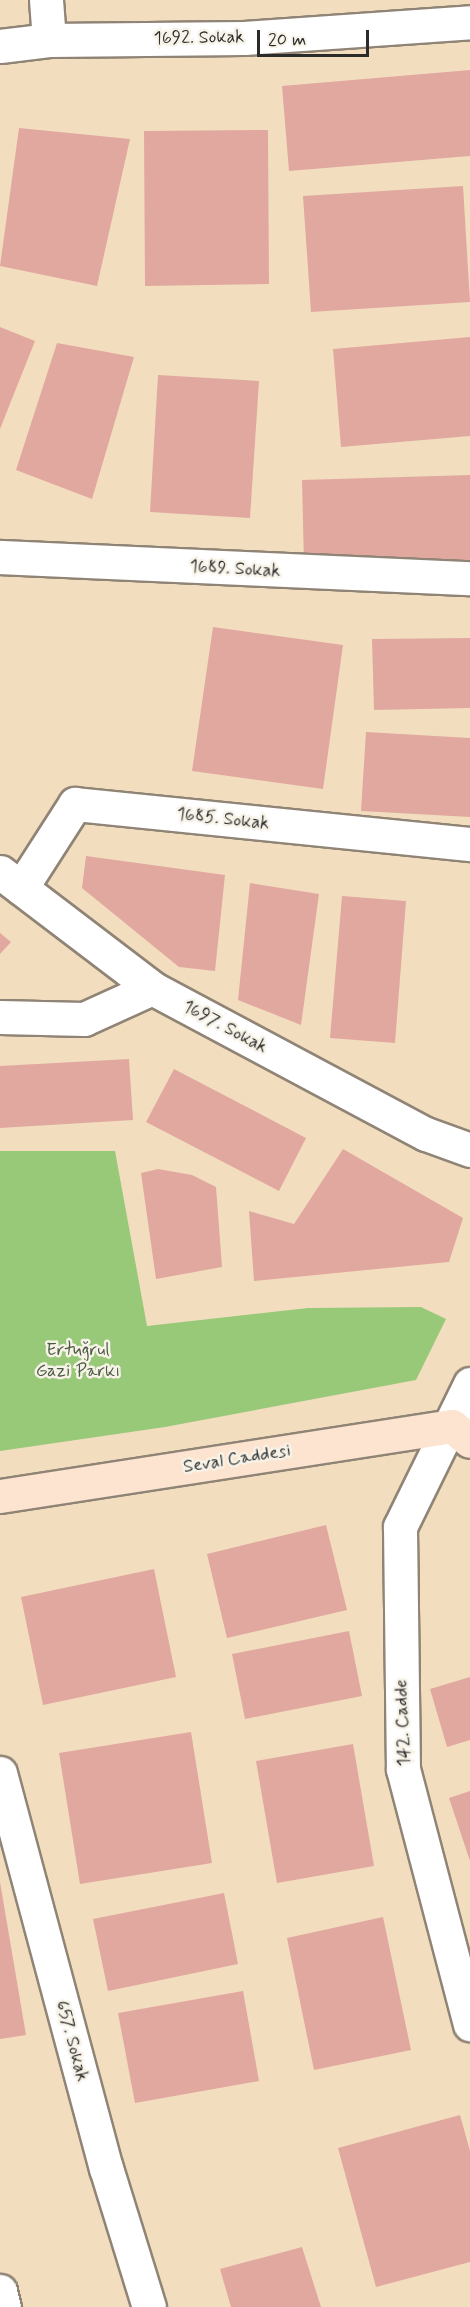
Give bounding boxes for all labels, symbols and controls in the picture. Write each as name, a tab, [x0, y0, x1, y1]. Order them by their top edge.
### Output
scale bar	[260, 18, 372, 56]
street label: 1692. Sokak	[154, 26, 244, 50]
text: 20 m	[268, 28, 306, 52]
street label: 1689. Sokak	[189, 556, 281, 582]
street label: 1685. Sokak	[176, 803, 270, 835]
street label: 1697. Sokak	[179, 996, 271, 1058]
park label: Ertuğrul Gazi Parkı	[38, 1340, 118, 1382]
street label: Seval Caddesi	[183, 1440, 291, 1478]
street label: 142. Cadde	[391, 1679, 415, 1767]
street label: 657. Sokak	[51, 1998, 93, 2084]

